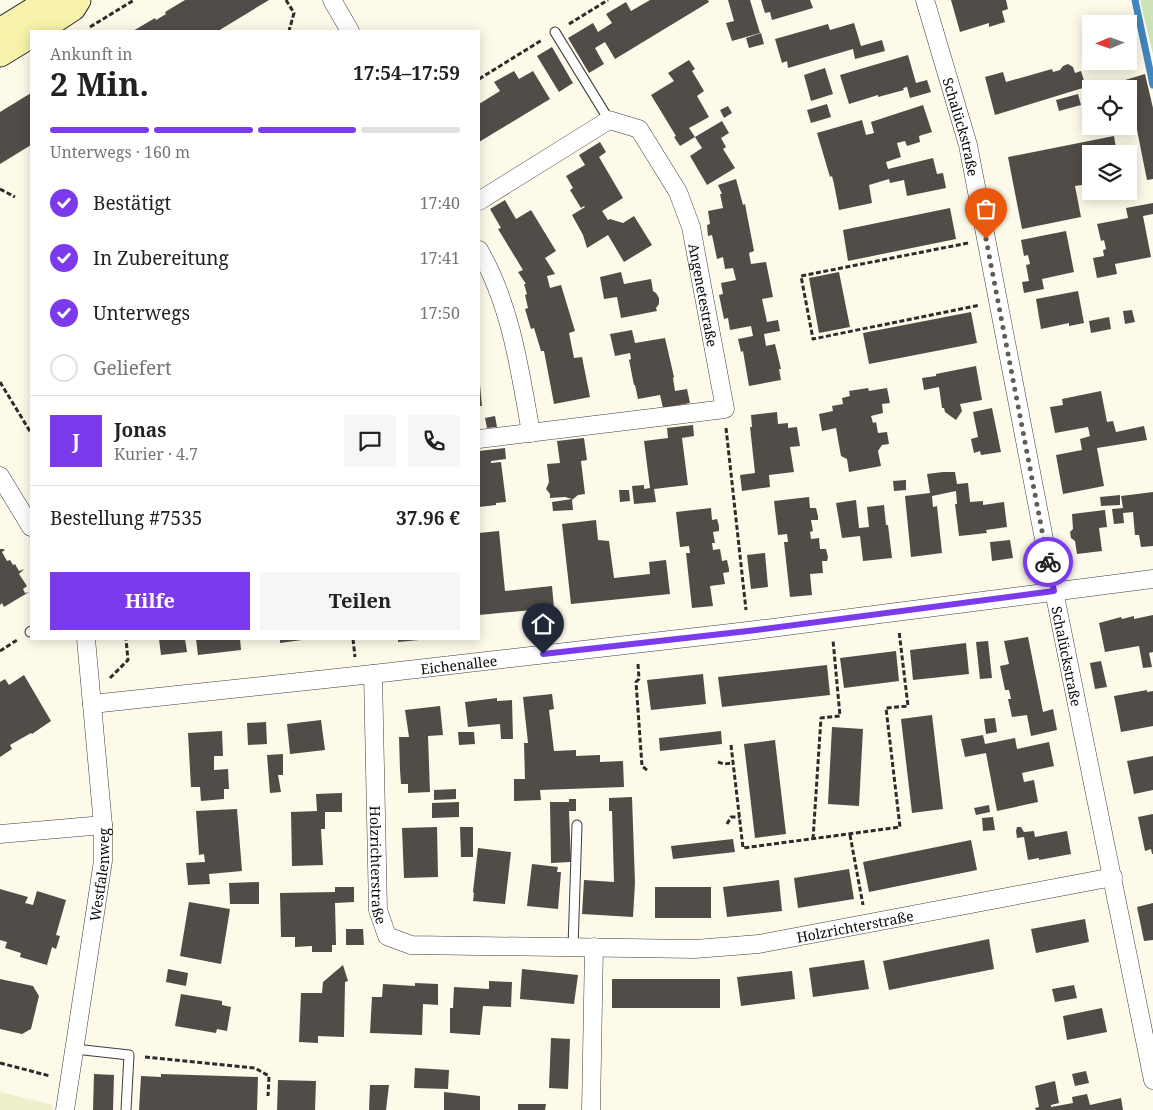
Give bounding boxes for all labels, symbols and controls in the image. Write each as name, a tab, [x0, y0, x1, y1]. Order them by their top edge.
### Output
north arrow	[1082, 15, 1138, 70]
map controls	[1082, 15, 1137, 200]
text: Ankunft in	[50, 43, 133, 65]
text: 17:54–17:59	[353, 60, 460, 86]
text: 2 Min.	[50, 62, 149, 105]
street label: Schalückstraße	[939, 75, 983, 178]
button: locate	[1082, 80, 1137, 135]
text: Unterwegs · 160 m	[50, 141, 190, 163]
button: layers	[1082, 145, 1137, 200]
pin	[965, 188, 1007, 239]
icon: check	[50, 189, 78, 217]
text: Bestätigt	[93, 190, 171, 216]
text: 17:40	[420, 192, 460, 214]
icon: bag	[972, 195, 1000, 223]
street label: Angenetestraße	[685, 242, 723, 348]
icon: check	[50, 244, 78, 272]
text: In Zubereitung	[93, 245, 229, 271]
text: 17:41	[420, 247, 460, 269]
icon: check	[50, 299, 78, 327]
text: Unterwegs	[93, 300, 190, 326]
text: 17:50	[420, 302, 460, 324]
text: Geliefert	[93, 355, 172, 381]
button: chat	[344, 415, 396, 467]
button: phone	[408, 415, 460, 467]
text: Jonas	[114, 417, 166, 443]
text: J	[72, 428, 80, 454]
text: Kurier · 4.7	[114, 443, 198, 465]
text: Bestellung #7535	[50, 505, 202, 531]
text: 37.96 €	[396, 505, 460, 531]
courier	[1023, 537, 1073, 587]
icon: bike	[1034, 548, 1062, 576]
button: Hilfe	[50, 572, 250, 630]
button: Teilen	[260, 572, 460, 630]
pin	[522, 603, 564, 654]
street label: Schalückstraße	[1048, 605, 1087, 708]
icon: home	[529, 610, 557, 638]
street label: Eichenallee	[419, 650, 498, 678]
street label: Holzrichterstraße	[366, 805, 392, 927]
street label: Westfalenweg	[84, 828, 113, 922]
street label: Holzrichterstraße	[795, 905, 915, 946]

